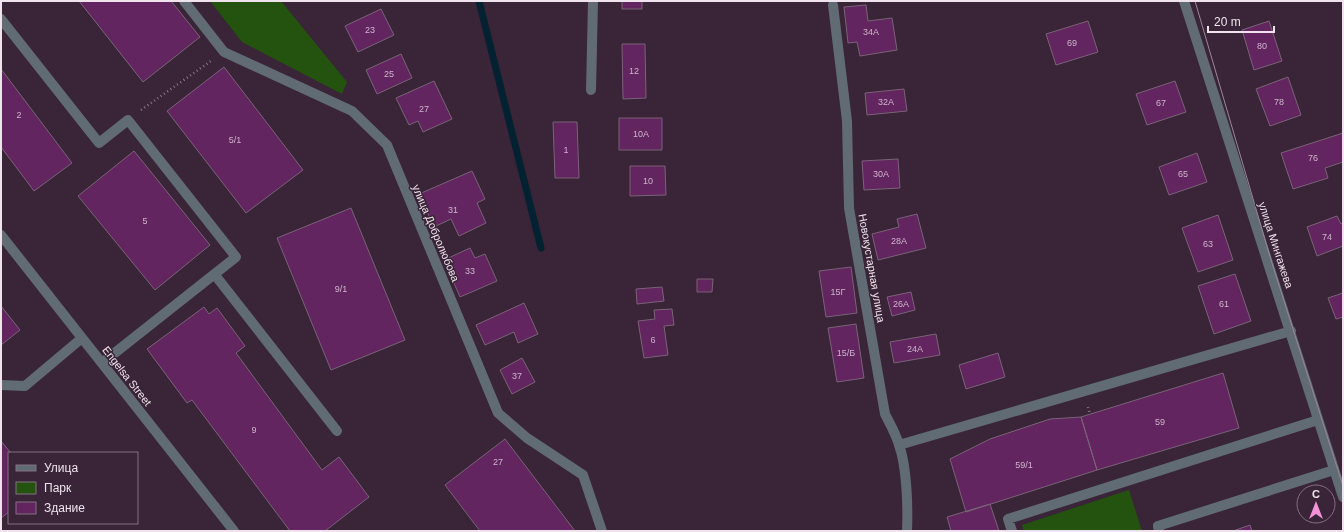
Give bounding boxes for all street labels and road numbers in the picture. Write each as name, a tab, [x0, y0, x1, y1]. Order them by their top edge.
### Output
street label: улица Добролюбова	[410, 183, 462, 284]
street label: улица Мингажева	[1256, 200, 1296, 290]
street label: Новокустарная улица	[857, 213, 888, 324]
street label: Engelsa Street	[100, 344, 154, 408]

